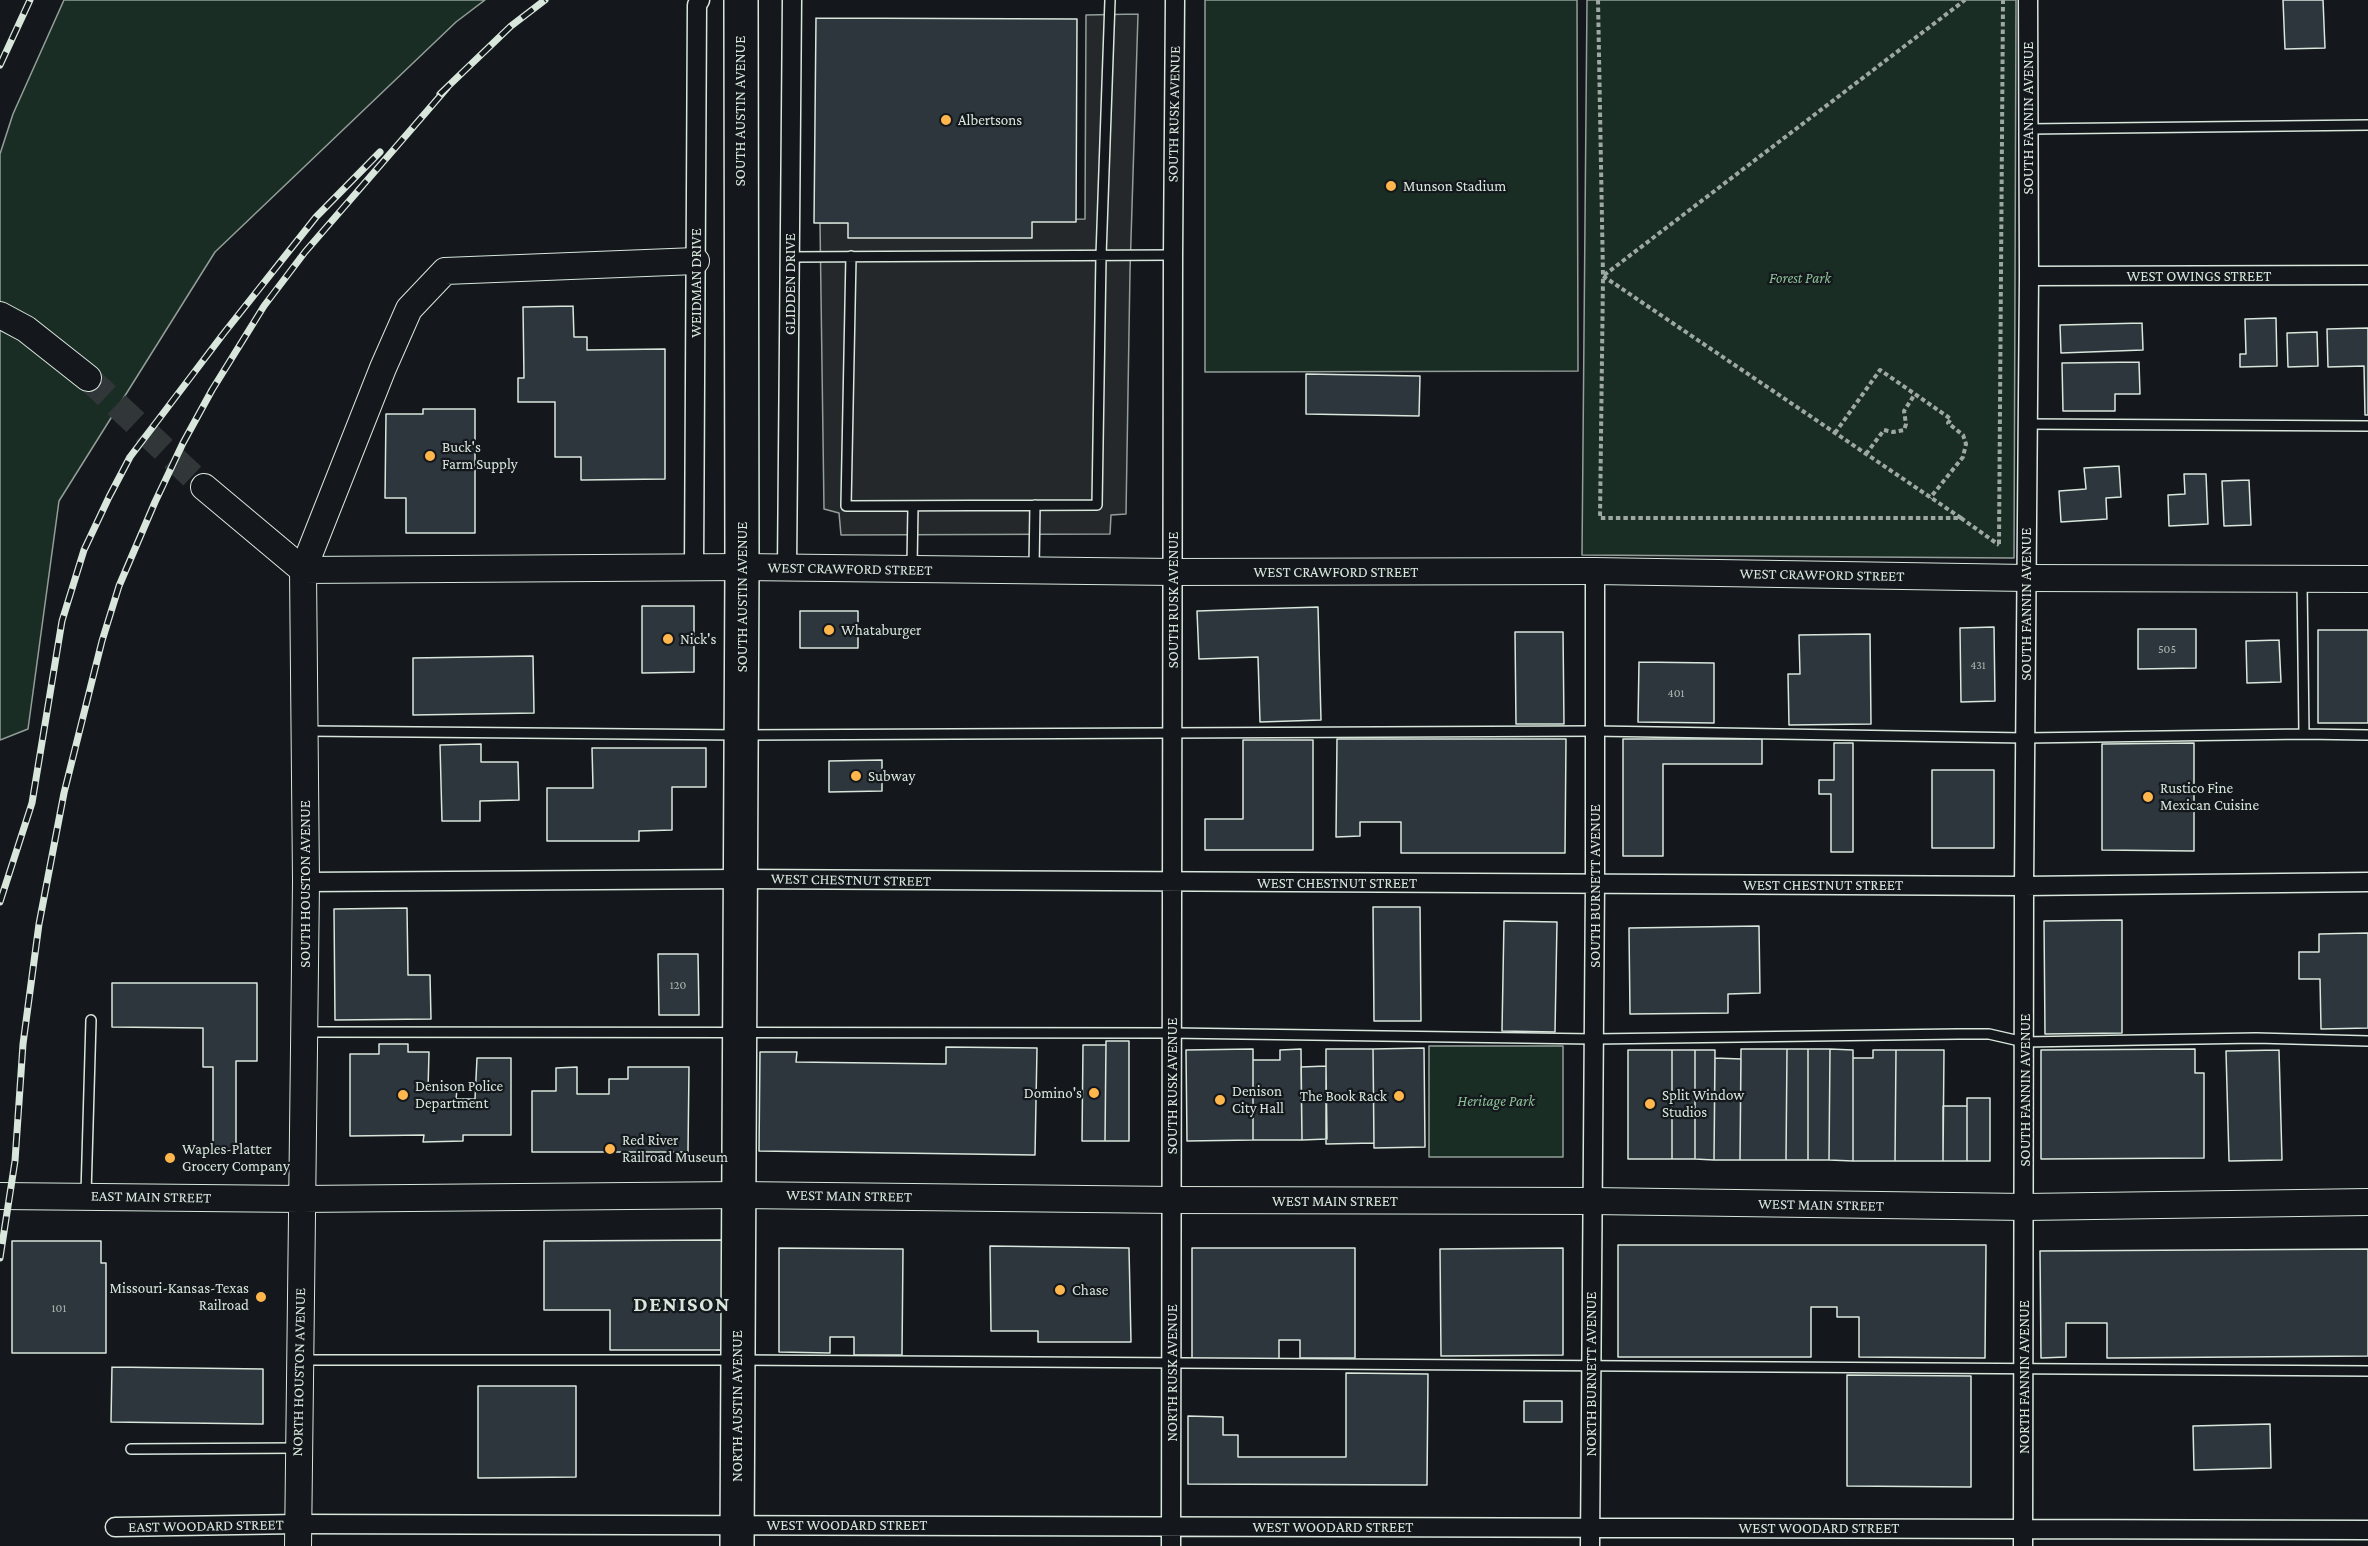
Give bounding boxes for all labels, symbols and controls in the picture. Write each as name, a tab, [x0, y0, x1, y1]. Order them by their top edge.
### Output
street label: SOUTH AUSTIN AVENUE	[731, 36, 749, 186]
street label: SOUTH FANNIN AVENUE	[2019, 42, 2037, 194]
street label: SOUTH RUSK AVENUE	[1164, 46, 1184, 182]
place label: Albertsons	[958, 111, 1022, 129]
marker: Albertsons	[939, 113, 953, 127]
place label: Munson Stadium	[1403, 177, 1506, 195]
marker: Munson Stadium	[1384, 179, 1398, 193]
street label: WEIDMAN DRIVE	[687, 228, 705, 338]
street label: GLIDDEN DRIVE	[781, 233, 799, 335]
street label: WEST OWINGS STREET	[2126, 267, 2272, 285]
park label: Forest Park	[1769, 269, 1831, 287]
place label: Buck's Farm Supply	[442, 438, 518, 473]
marker: Buck's Farm Supply	[423, 449, 437, 463]
street label: SOUTH AUSTIN AVENUE	[733, 522, 751, 672]
street label: SOUTH FANNIN AVENUE	[2017, 528, 2035, 680]
street label: SOUTH RUSK AVENUE	[1164, 532, 1182, 668]
street label: WEST CRAWFORD STREET	[767, 559, 933, 579]
street label: WEST CRAWFORD STREET	[1254, 563, 1418, 581]
street label: WEST CRAWFORD STREET	[1739, 565, 1905, 585]
place label: Whataburger	[841, 621, 921, 639]
marker: Whataburger	[822, 623, 836, 637]
place label: Nick's	[680, 630, 716, 648]
marker: Nick's	[661, 632, 675, 646]
house number: 505	[2158, 642, 2176, 656]
house number: 431	[1970, 658, 1986, 672]
house number: 401	[1668, 686, 1684, 700]
place label: Subway	[868, 767, 915, 785]
marker: Subway	[849, 769, 863, 783]
place label: Rustico Fine Mexican Cuisine	[2160, 779, 2259, 814]
marker: Rustico Fine Mexican Cuisine	[2141, 790, 2155, 804]
street label: SOUTH HOUSTON AVENUE	[296, 800, 314, 968]
street label: SOUTH BURNETT AVENUE	[1586, 804, 1604, 968]
street label: WEST CHESTNUT STREET	[771, 870, 931, 890]
street label: WEST CHESTNUT STREET	[1257, 874, 1417, 892]
street label: WEST CHESTNUT STREET	[1743, 876, 1903, 894]
house number: 120	[670, 978, 686, 992]
street label: SOUTH FANNIN AVENUE	[2016, 1014, 2034, 1166]
street label: SOUTH RUSK AVENUE	[1163, 1018, 1181, 1154]
place label: Denison Police Department	[415, 1077, 503, 1112]
place label: Denison City Hall	[1232, 1082, 1284, 1117]
place label: Domino's	[1024, 1084, 1082, 1102]
marker: Domino's	[1087, 1086, 1101, 1100]
place label: Split Window Studios	[1662, 1086, 1744, 1121]
place label: The Book Rack	[1300, 1087, 1387, 1105]
marker: Denison Police Department	[396, 1088, 410, 1102]
marker: The Book Rack	[1392, 1089, 1406, 1103]
park label: Heritage Park	[1457, 1092, 1535, 1110]
marker: Denison City Hall	[1213, 1093, 1227, 1107]
marker: Split Window Studios	[1643, 1097, 1657, 1111]
place label: Red River Railroad Museum	[622, 1131, 728, 1166]
place label: Waples-Platter Grocery Company	[182, 1140, 290, 1175]
marker: Red River Railroad Museum	[603, 1142, 617, 1156]
marker: Waples-Platter Grocery Company	[163, 1151, 177, 1165]
street label: WEST MAIN STREET	[786, 1186, 912, 1206]
street label: EAST MAIN STREET	[91, 1187, 211, 1207]
street label: WEST MAIN STREET	[1272, 1192, 1398, 1210]
street label: WEST MAIN STREET	[1758, 1195, 1884, 1215]
place label: Missouri-Kansas-Texas Railroad	[110, 1279, 249, 1314]
place label: Chase	[1072, 1281, 1108, 1299]
marker: Chase	[1053, 1283, 1067, 1297]
street label: NORTH HOUSTON AVENUE	[289, 1288, 309, 1456]
marker: Missouri-Kansas-Texas Railroad	[254, 1290, 268, 1304]
district label: DENISON	[633, 1292, 731, 1318]
street label: NORTH BURNETT AVENUE	[1582, 1292, 1600, 1456]
street label: NORTH FANNIN AVENUE	[2015, 1300, 2033, 1454]
house number: 101	[52, 1301, 66, 1315]
street label: NORTH RUSK AVENUE	[1163, 1304, 1181, 1442]
street label: NORTH AUSTIN AVENUE	[728, 1330, 746, 1482]
street label: EAST WOODARD STREET	[128, 1516, 284, 1536]
street label: WEST WOODARD STREET	[767, 1516, 927, 1534]
street label: WEST WOODARD STREET	[1253, 1518, 1413, 1536]
street label: WEST WOODARD STREET	[1739, 1519, 1899, 1537]

